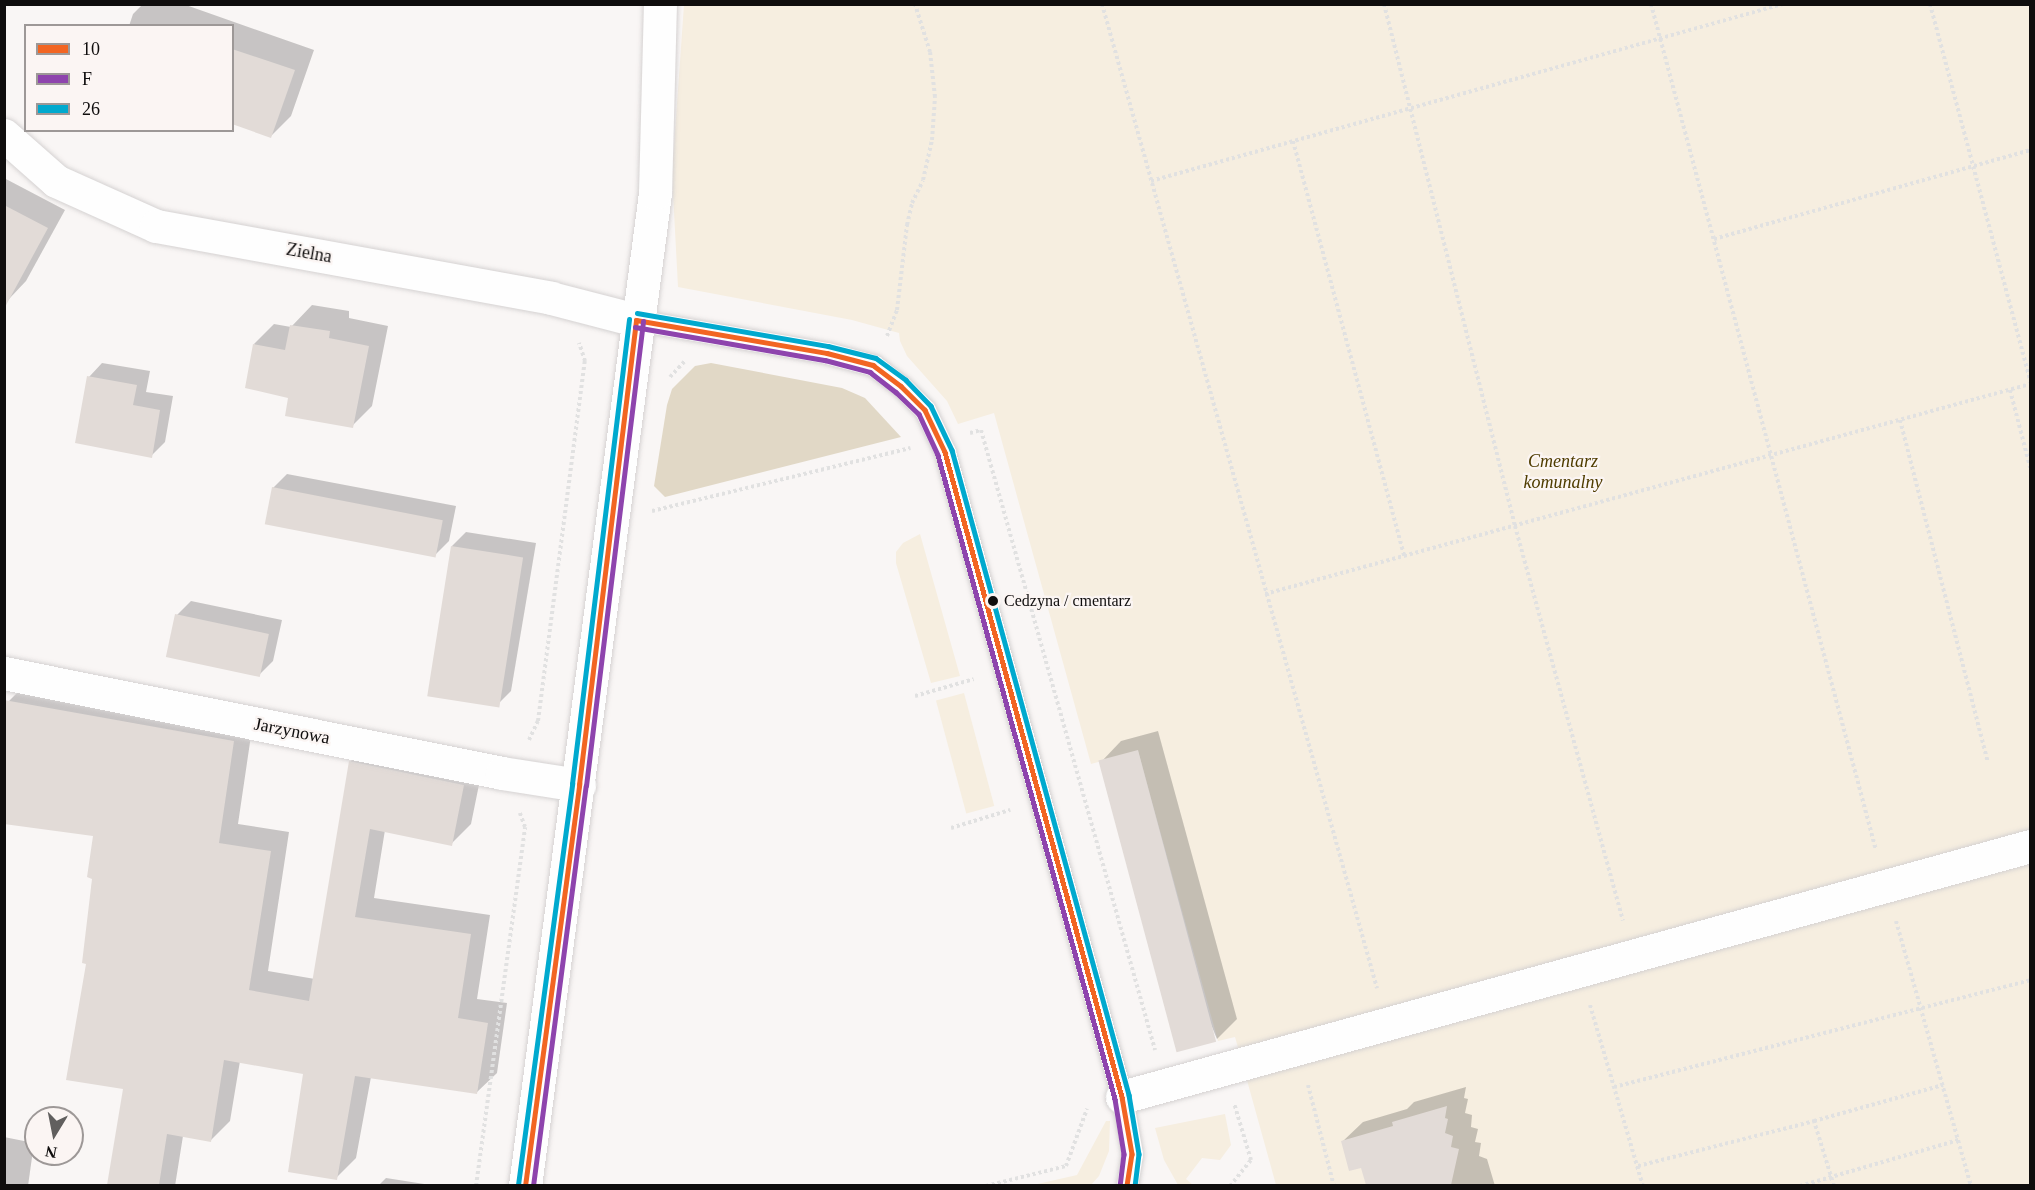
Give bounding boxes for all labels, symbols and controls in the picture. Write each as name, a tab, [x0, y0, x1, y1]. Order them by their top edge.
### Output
legend	[24, 24, 234, 132]
text: 10	[82, 39, 100, 59]
text: F	[82, 69, 92, 89]
text: 26	[82, 99, 100, 119]
street label: Zielna	[284, 238, 334, 268]
park label: Cmentarz komunalny	[1524, 451, 1602, 494]
place label: Cedzyna / cmentarz	[1004, 591, 1131, 611]
marker: Cedzyna / cmentarz	[987, 595, 999, 607]
street label: Jarzynowa	[252, 713, 332, 749]
north arrow	[24, 1106, 84, 1166]
text: N	[44, 1143, 58, 1162]

